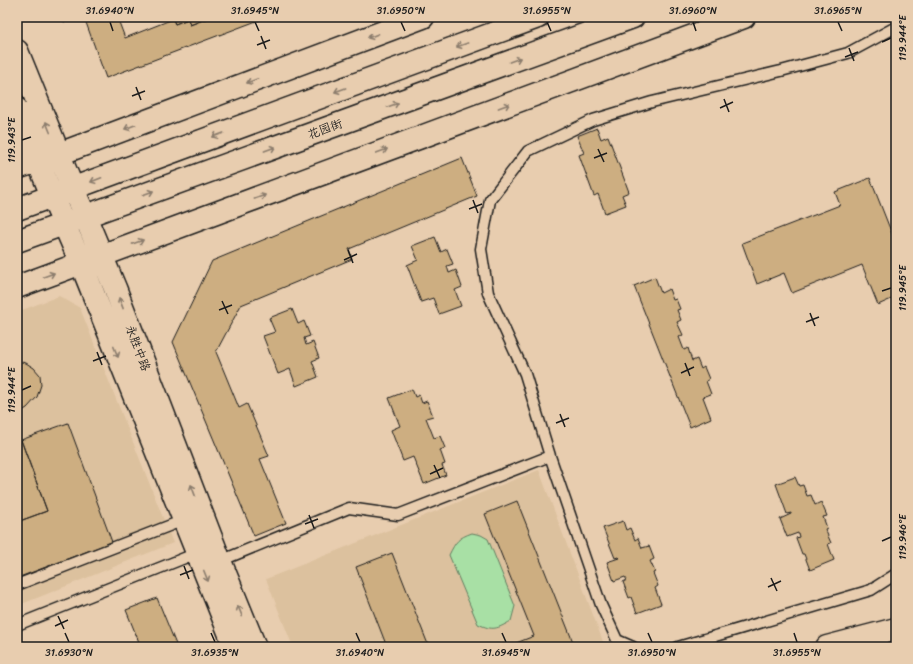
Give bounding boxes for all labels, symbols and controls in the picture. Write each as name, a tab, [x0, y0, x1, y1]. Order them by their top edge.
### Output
text: 31.6940°N	[86, 2, 134, 20]
text: 31.6945°N	[231, 2, 279, 20]
text: 31.6950°N	[377, 2, 425, 20]
text: 31.6955°N	[523, 2, 571, 20]
text: 31.6960°N	[669, 2, 717, 20]
text: 31.6965°N	[814, 2, 862, 20]
text: 119.944°E	[894, 13, 912, 61]
one-way arrow	[368, 32, 380, 40]
one-way arrow	[456, 42, 469, 49]
one-way arrow	[509, 56, 521, 64]
one-way arrow	[246, 78, 258, 86]
one-way arrow	[334, 87, 347, 94]
one-way arrow	[386, 100, 398, 108]
one-way arrow	[497, 102, 509, 110]
street label: 花园街	[304, 113, 346, 145]
text: 119.943°E	[3, 116, 21, 163]
one-way arrow	[44, 121, 51, 133]
one-way arrow	[124, 124, 137, 131]
one-way arrow	[213, 131, 225, 139]
one-way arrow	[264, 144, 276, 152]
one-way arrow	[375, 147, 387, 155]
one-way arrow	[91, 176, 103, 184]
one-way arrow	[142, 189, 155, 196]
one-way arrow	[253, 192, 265, 200]
one-way arrow	[132, 237, 144, 245]
text: 119.945°E	[894, 264, 912, 311]
one-way arrow	[42, 271, 54, 279]
one-way arrow	[116, 298, 124, 310]
street label: 永胜中路	[119, 322, 157, 374]
one-way arrow	[113, 345, 121, 357]
text: 119.944°E	[3, 365, 21, 413]
one-way arrow	[188, 484, 196, 496]
text: 119.946°E	[894, 513, 912, 560]
one-way arrow	[203, 570, 211, 582]
one-way arrow	[236, 605, 244, 617]
text: 31.6930°N	[45, 644, 93, 662]
text: 31.6935°N	[191, 644, 239, 662]
text: 31.6940°N	[336, 644, 384, 662]
text: 31.6945°N	[482, 644, 530, 662]
text: 31.6950°N	[628, 644, 676, 662]
text: 31.6955°N	[773, 644, 821, 662]

